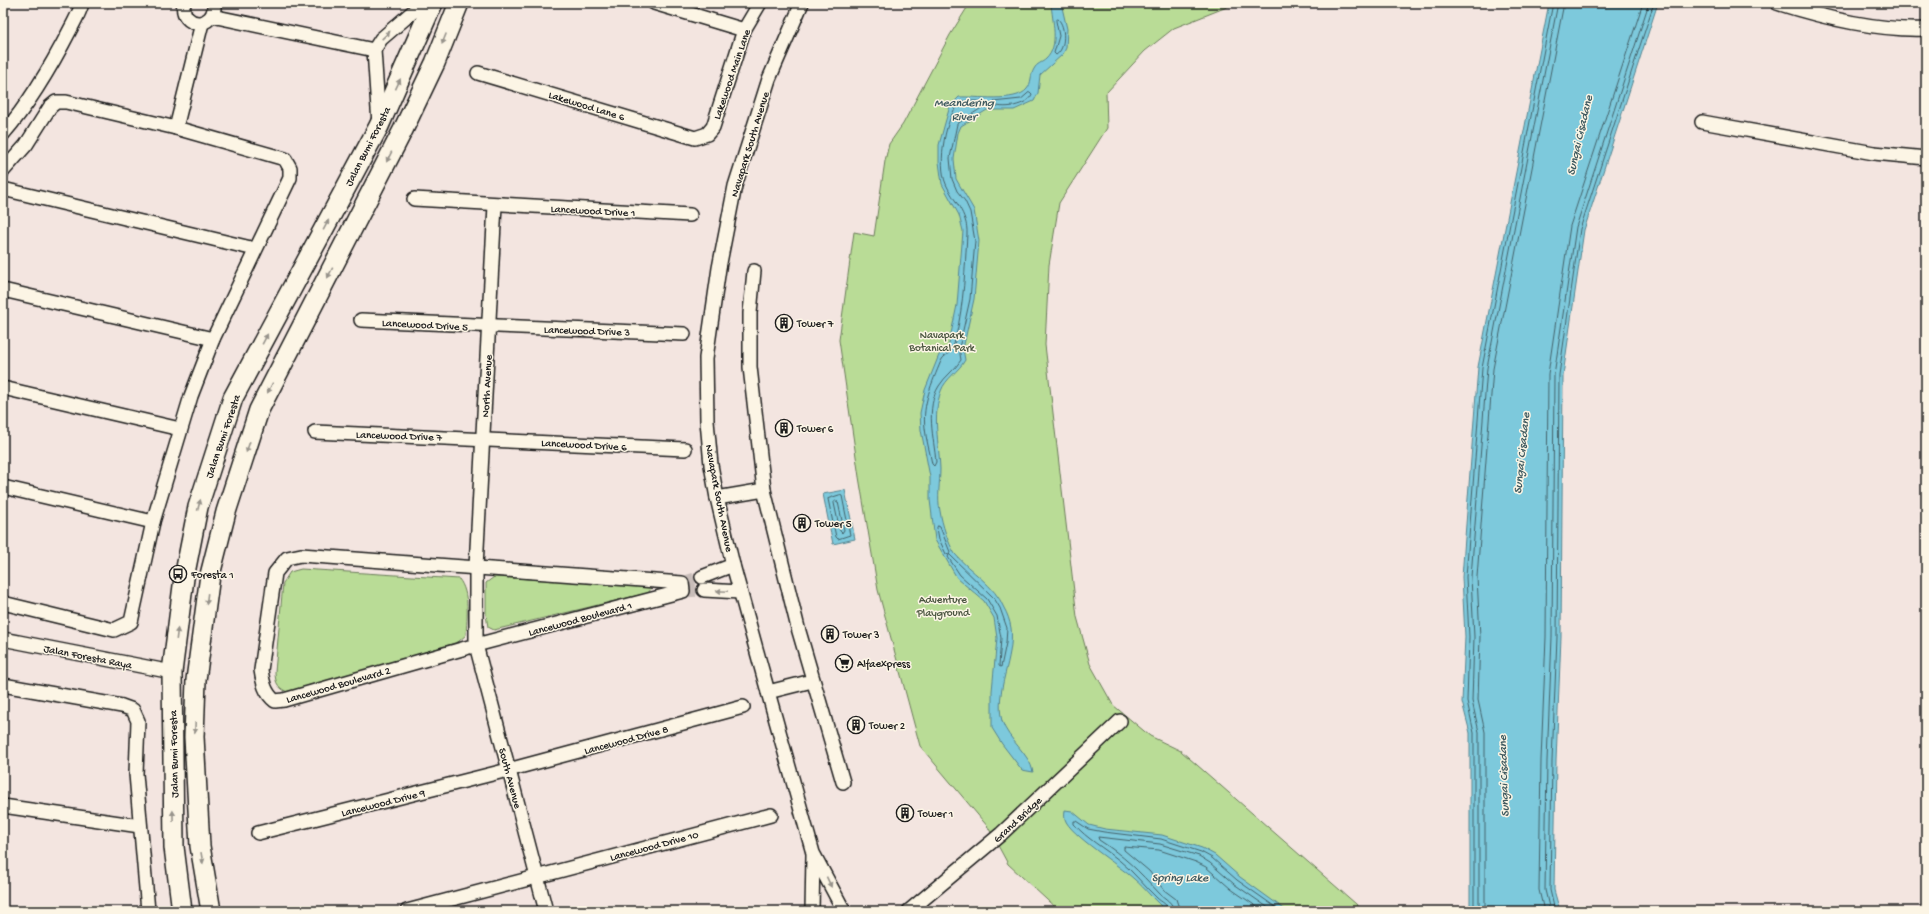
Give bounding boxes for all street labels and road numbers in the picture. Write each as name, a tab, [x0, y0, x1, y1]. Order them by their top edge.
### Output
street label: Lakewood Main Lane	[712, 28, 754, 121]
street label: Lakewood Lane 6	[547, 90, 626, 124]
street label: Navapark South Avenue	[729, 90, 773, 199]
street label: Jalan Bumi Foresta	[344, 104, 394, 189]
street label: Lancewood Drive 1	[550, 204, 636, 220]
street label: Lancewood Drive 5	[382, 318, 468, 334]
street label: Lancewood Drive 3	[544, 325, 630, 340]
street label: North Avenue	[480, 354, 496, 418]
street label: Jalan Bumi Foresta	[204, 393, 244, 480]
street label: Lancewood Drive 7	[356, 430, 442, 445]
street label: Lancewood Drive 6	[541, 438, 628, 454]
street label: Navapark South Avenue	[702, 444, 734, 553]
street label: Lancewood Boulevard 1	[527, 600, 634, 640]
street label: Jalan Foresta Raya	[42, 644, 134, 673]
street label: Lancewood Boulevard 2	[285, 665, 393, 707]
street label: Jalan Bumi Foresta	[168, 709, 182, 798]
street label: Lancewood Drive 8	[583, 724, 670, 758]
street label: South Avenue	[495, 747, 523, 810]
street label: Lancewood Drive 9	[340, 788, 427, 820]
street label: Grand Bridge	[992, 795, 1045, 846]
street label: Lancewood Drive 10	[609, 829, 700, 865]

